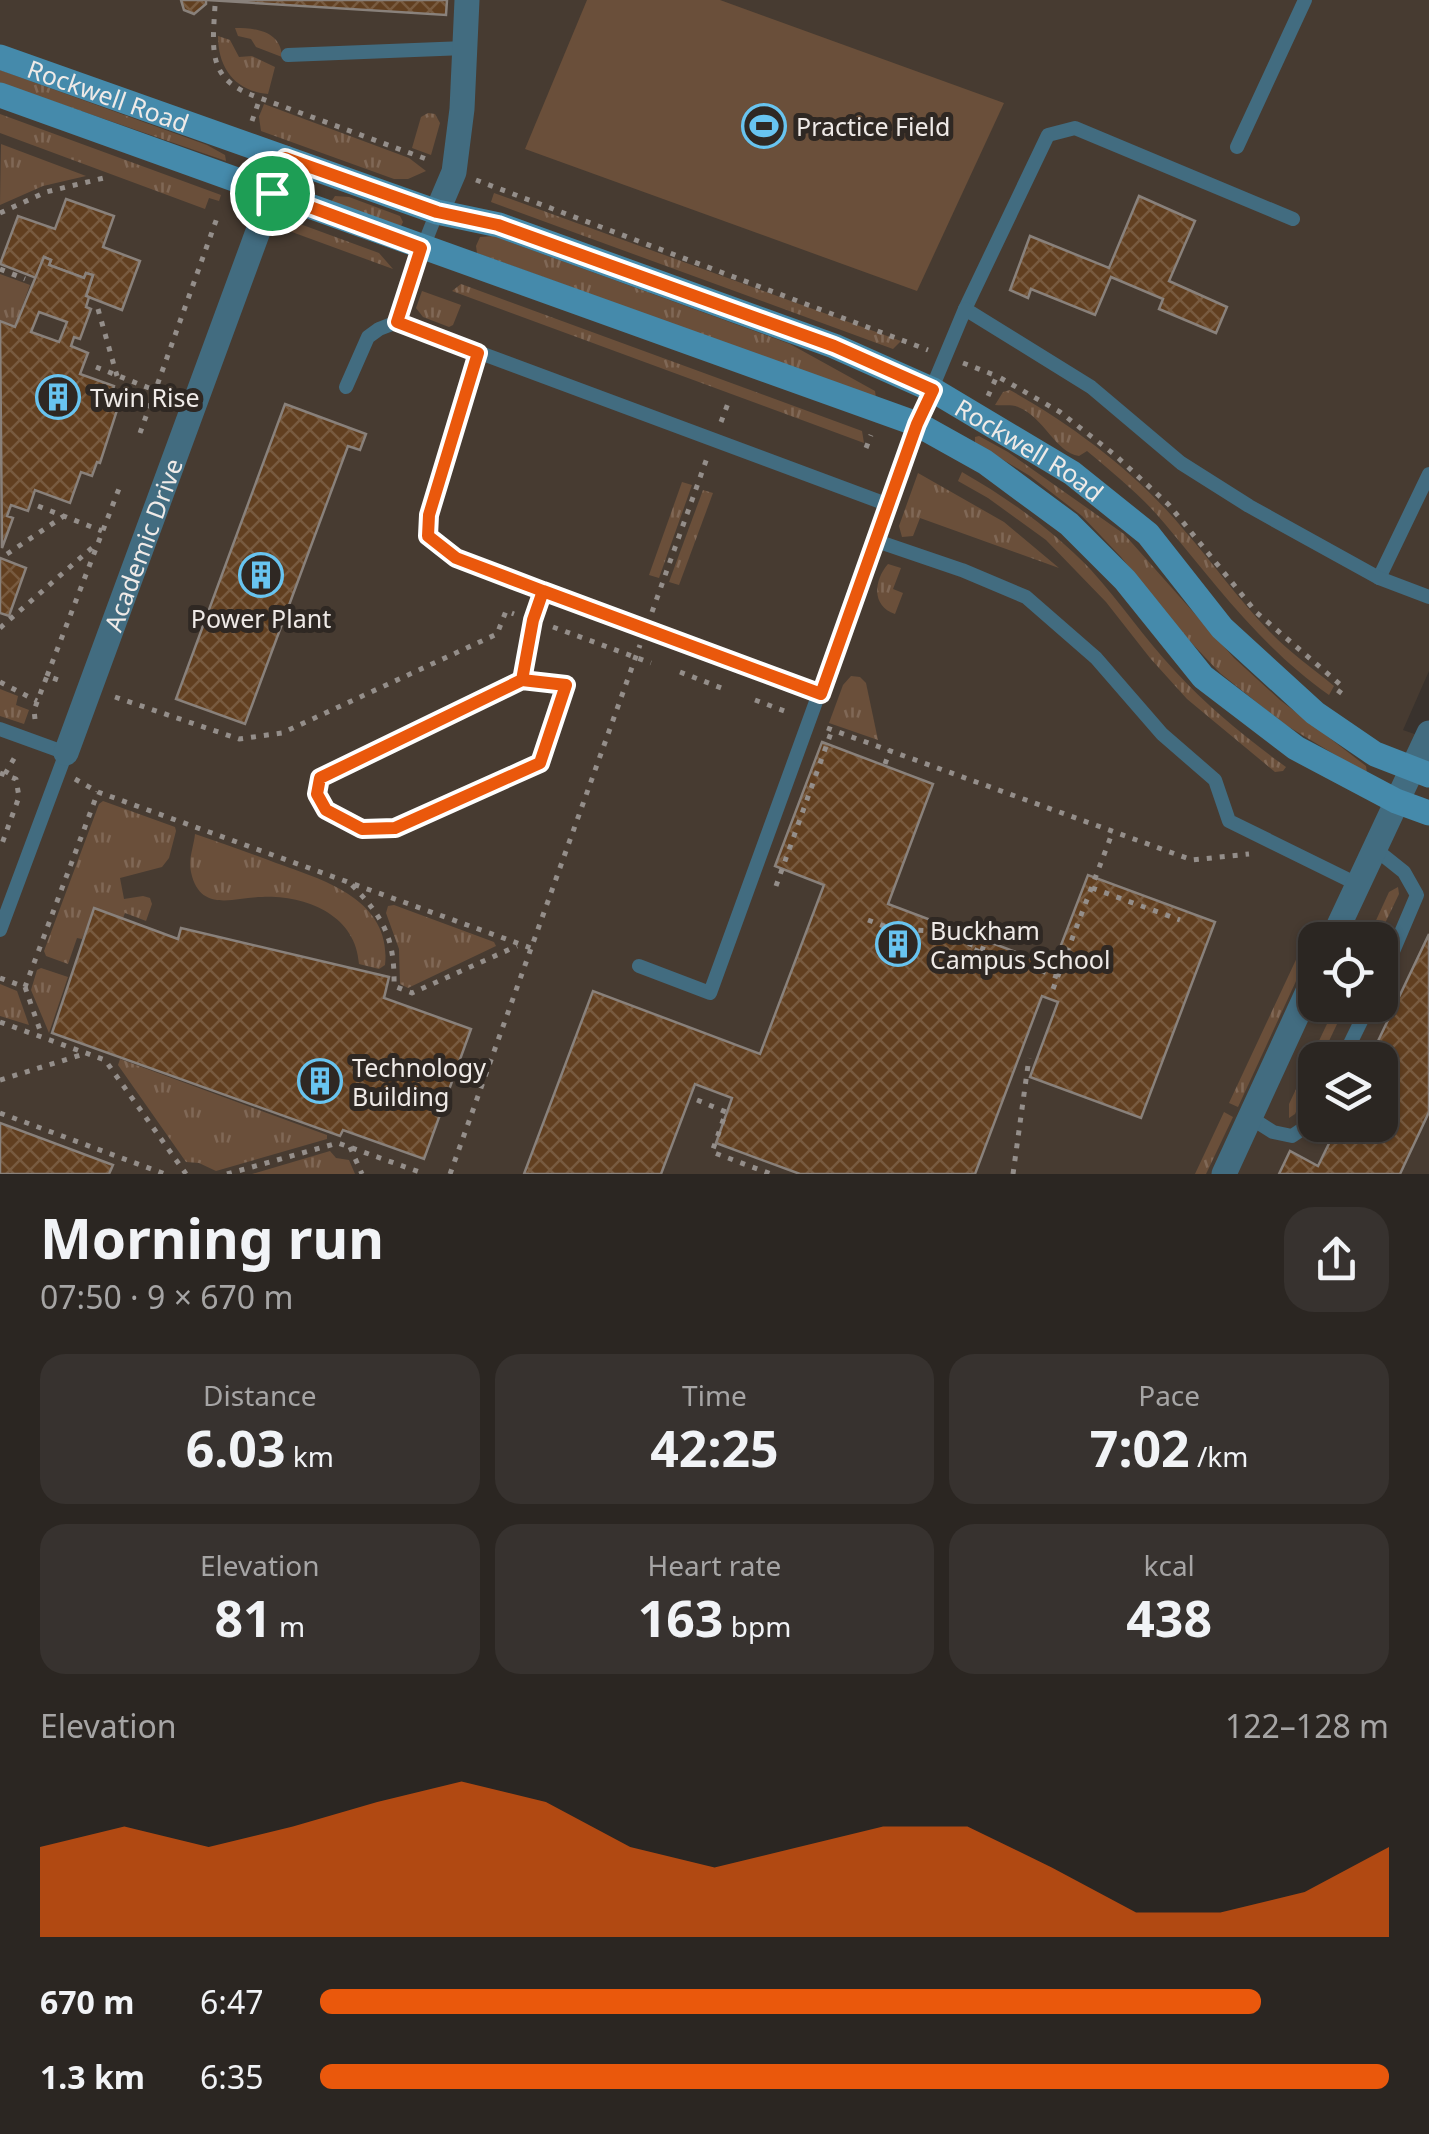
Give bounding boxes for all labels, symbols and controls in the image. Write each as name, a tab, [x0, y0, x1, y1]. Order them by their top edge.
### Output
street label: Rockwell Road	[23, 51, 194, 140]
sports icon: Practice Field	[741, 103, 787, 149]
place label: Practice Field	[796, 109, 950, 143]
pin	[230, 151, 315, 236]
icon: arrive	[245, 166, 300, 221]
building icon: Twin Rise	[35, 374, 81, 420]
place label: Twin Rise	[90, 380, 200, 414]
street label: Rockwell Road	[949, 390, 1111, 509]
street label: Academic Drive	[95, 454, 190, 636]
building icon: Power Plant	[238, 552, 284, 598]
place label: Power Plant	[191, 601, 331, 635]
place label: Buckham Campus School	[930, 913, 1110, 976]
building icon: Buckham Campus School	[875, 921, 921, 967]
map controls	[1298, 922, 1398, 1142]
button: locate	[1298, 922, 1398, 1022]
button: layers	[1298, 1042, 1398, 1142]
place label: Technology Building	[352, 1050, 486, 1113]
building icon: Technology Building	[297, 1058, 343, 1104]
text: Morning run	[40, 1200, 384, 1275]
button: share	[1284, 1207, 1389, 1312]
text: 07:50 · 9 × 670 m	[40, 1275, 293, 1318]
text: Distance	[203, 1376, 317, 1414]
text: Time	[682, 1376, 747, 1414]
text: Pace	[1138, 1376, 1200, 1414]
text: 6.03	[186, 1414, 286, 1482]
text: 42:25	[650, 1414, 779, 1482]
text: 7:02	[1090, 1414, 1190, 1482]
text: km	[286, 1437, 334, 1475]
text: /km	[1190, 1437, 1249, 1475]
text: Elevation	[200, 1546, 320, 1584]
text: Heart rate	[648, 1546, 781, 1584]
text: kcal	[1143, 1546, 1195, 1584]
text: 81	[214, 1584, 272, 1652]
text: 163	[638, 1584, 723, 1652]
text: 438	[1126, 1584, 1212, 1652]
text: m	[272, 1607, 305, 1645]
text: bpm	[723, 1607, 791, 1645]
text: Elevation	[40, 1704, 177, 1747]
text: 122–128 m	[1225, 1704, 1389, 1747]
text: 670 m	[40, 1980, 134, 2023]
text: 6:47	[200, 1980, 264, 2023]
text: 1.3 km	[40, 2055, 145, 2098]
text: 6:35	[200, 2055, 264, 2098]

